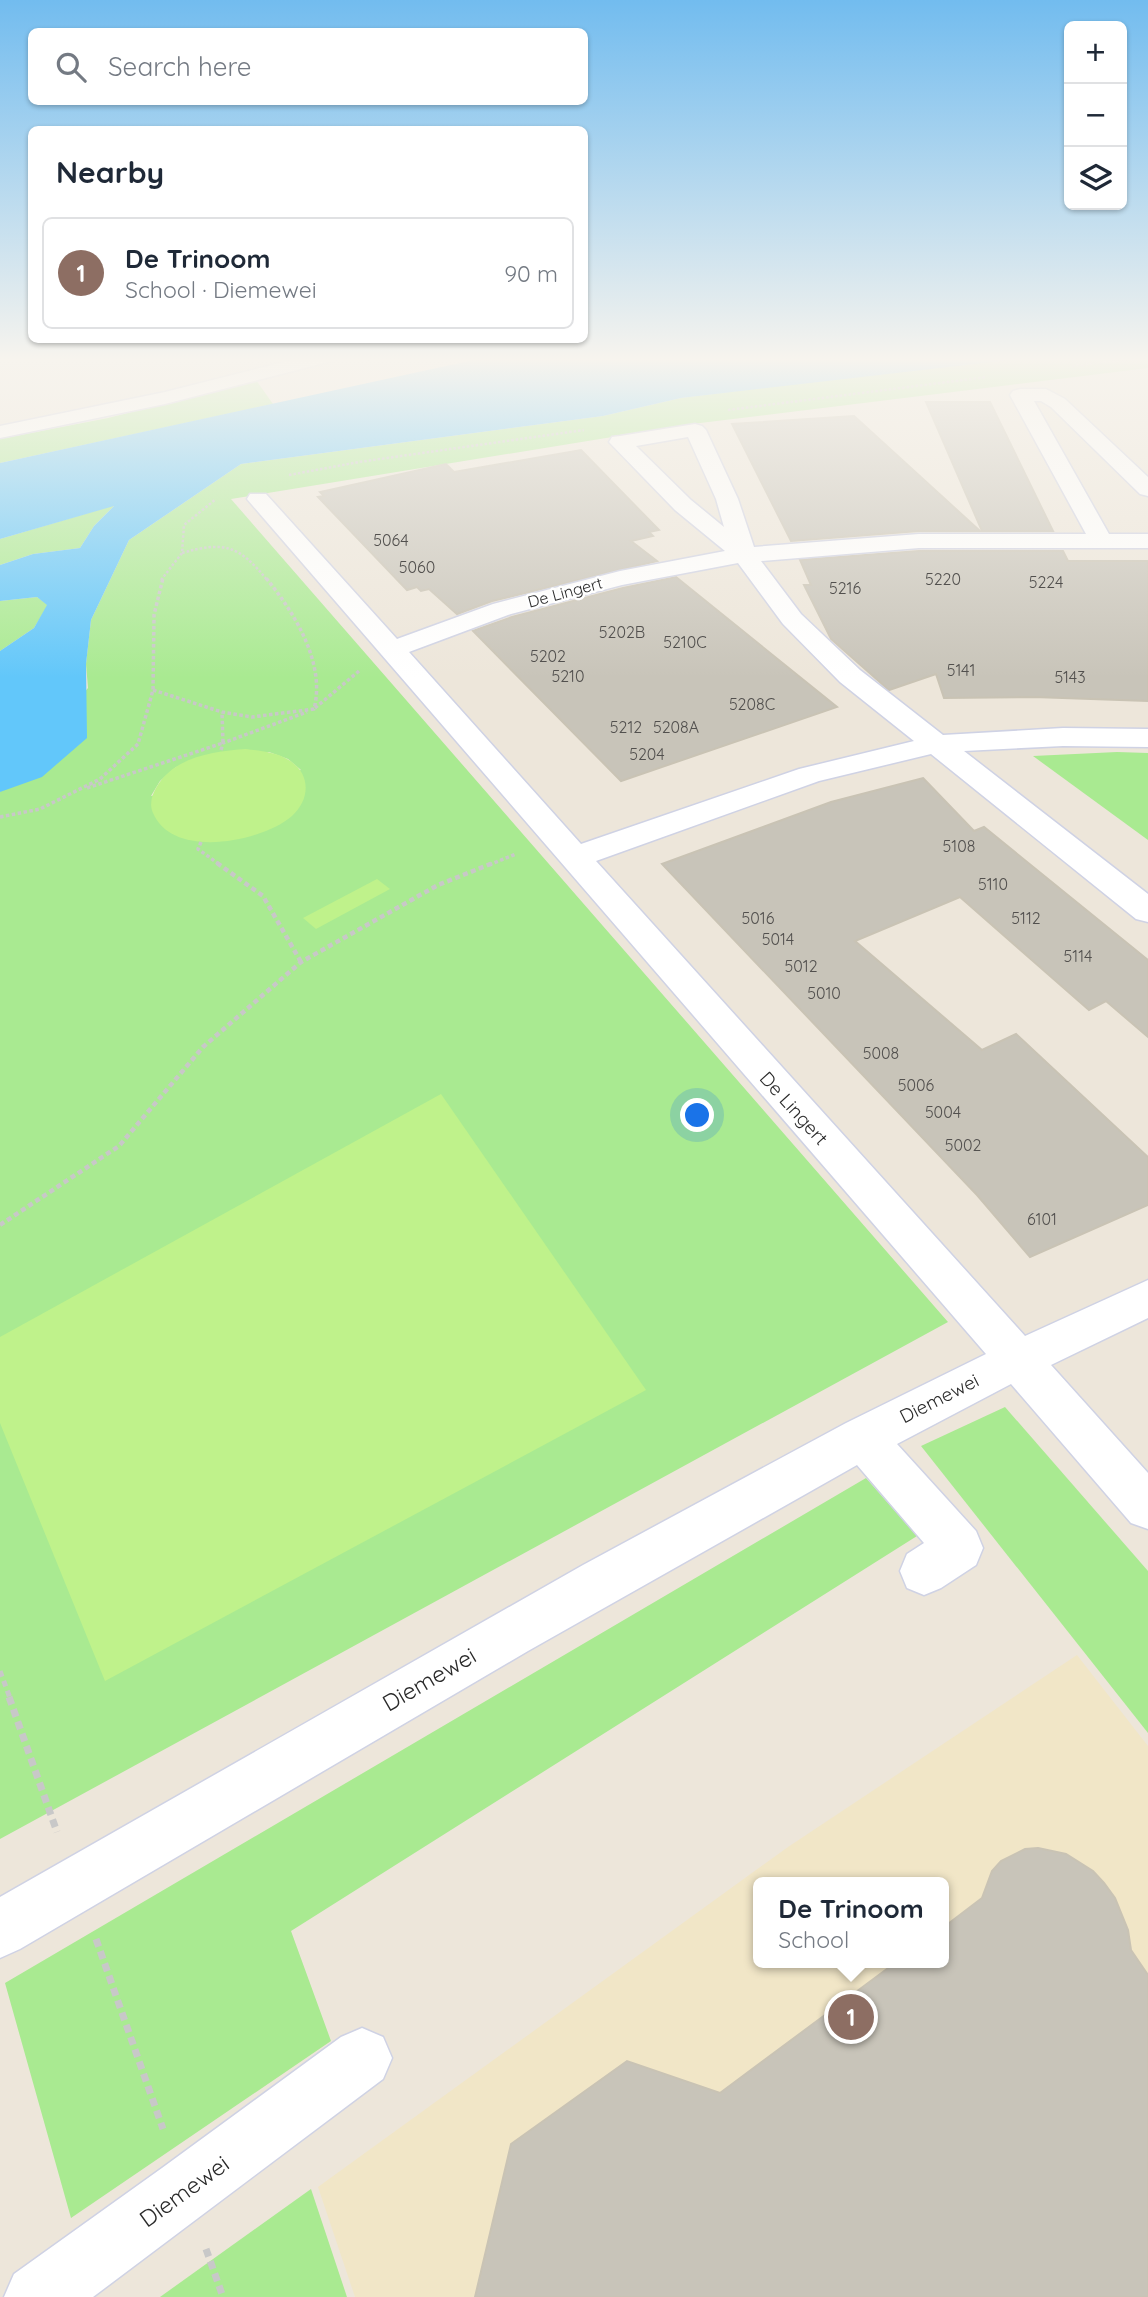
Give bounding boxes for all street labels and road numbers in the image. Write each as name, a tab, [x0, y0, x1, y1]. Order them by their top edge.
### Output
street label: De Lingert	[525, 572, 605, 612]
street label: De Lingert	[755, 1066, 833, 1150]
street label: Diemewei	[895, 1368, 983, 1428]
street label: Diemewei	[377, 1641, 481, 1717]
street label: Diemewei	[134, 2149, 234, 2233]

